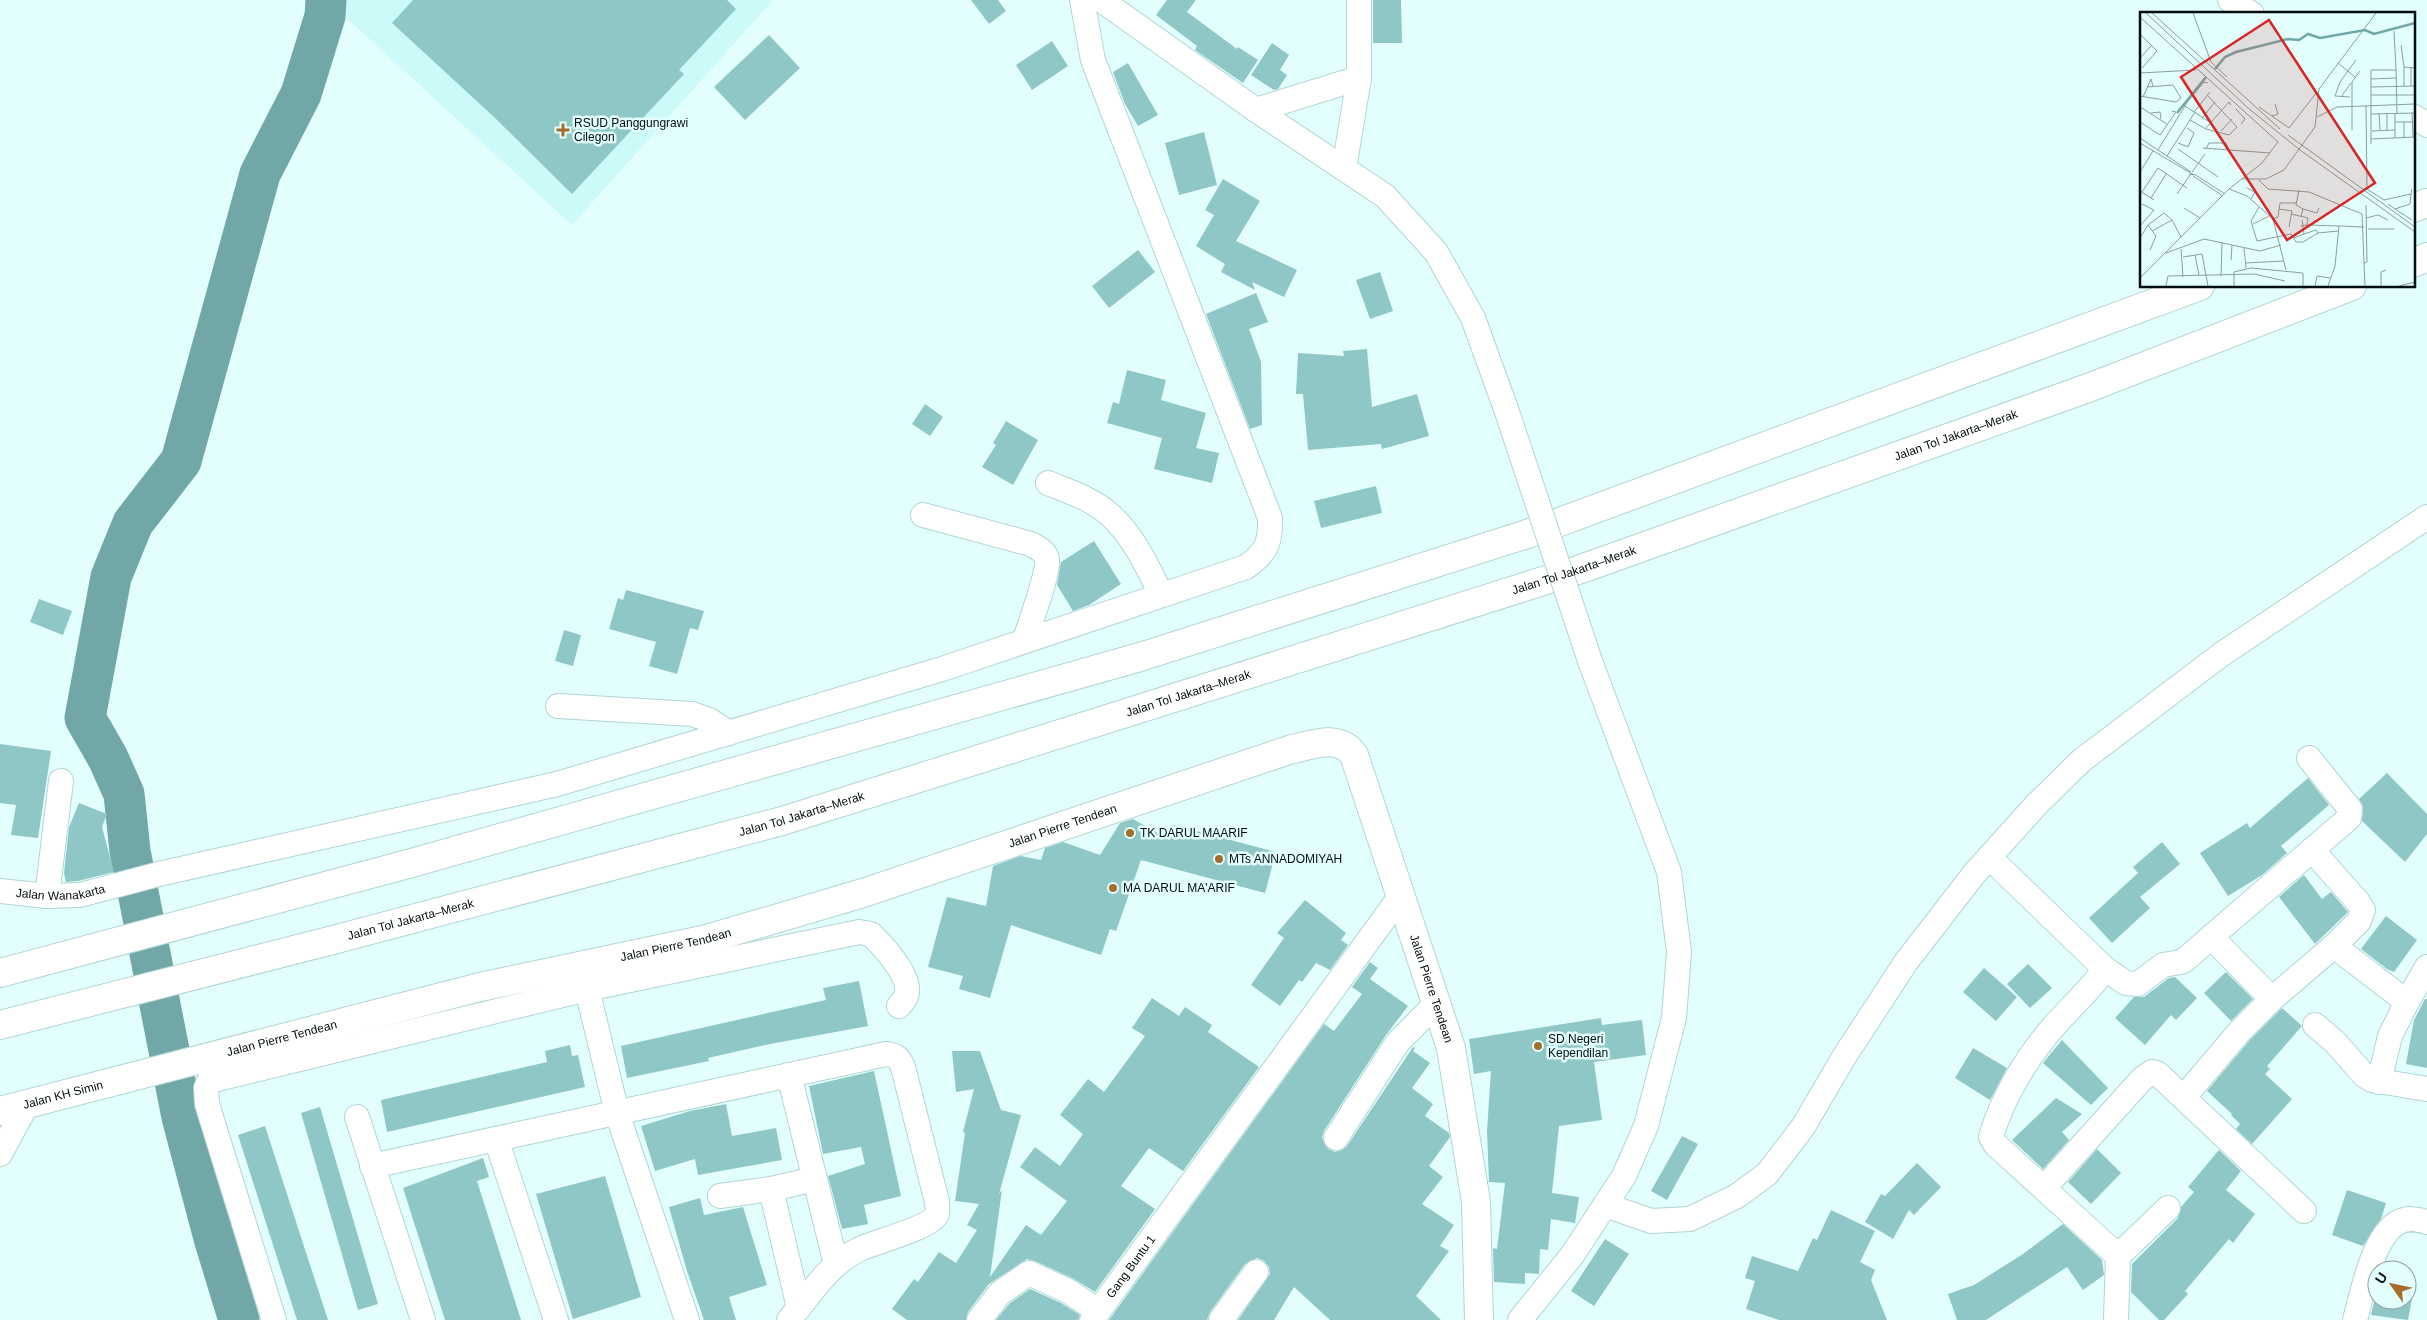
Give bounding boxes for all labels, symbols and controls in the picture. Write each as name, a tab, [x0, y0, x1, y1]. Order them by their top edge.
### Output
inset map	[2140, 12, 2414, 288]
place label: RSUD Panggungrawi Cilegon	[574, 116, 688, 144]
marker: RSUD Panggungrawi Cilegon	[556, 123, 570, 137]
street label: Jalan Tol Jakarta–Merak	[1892, 406, 2020, 464]
street label: Jalan Tol Jakarta–Merak	[1510, 543, 1639, 597]
street label: Jalan Tol Jakarta–Merak	[1124, 667, 1253, 720]
street label: Jalan Tol Jakarta–Merak	[737, 788, 867, 839]
street label: Jalan Pierre Tendean	[1007, 801, 1119, 851]
place label: TK DARUL MAARIF	[1140, 826, 1248, 840]
marker: TK DARUL MAARIF	[1124, 827, 1136, 839]
place label: MTs ANNADOMIYAH	[1229, 852, 1342, 866]
marker: MTs ANNADOMIYAH	[1213, 853, 1225, 865]
place label: MA DARUL MA'ARIF	[1123, 881, 1235, 895]
street label: Jalan Wanakarta	[15, 882, 107, 903]
marker: MA DARUL MA'ARIF	[1107, 882, 1119, 894]
street label: Jalan Tol Jakarta–Merak	[346, 896, 476, 943]
street label: Jalan Pierre Tendean	[619, 925, 733, 964]
street label: Jalan Pierre Tendean	[1407, 933, 1456, 1045]
street label: Jalan Pierre Tendean	[225, 1017, 338, 1059]
place label: SD Negeri Kependilan	[1548, 1032, 1608, 1060]
marker: SD Negeri Kependilan	[1532, 1040, 1544, 1052]
street label: Jalan KH Simin	[21, 1078, 104, 1112]
street label: Gang Buntu 1	[1103, 1232, 1159, 1301]
north arrow	[2367, 1260, 2417, 1310]
text: U	[2372, 1269, 2391, 1287]

